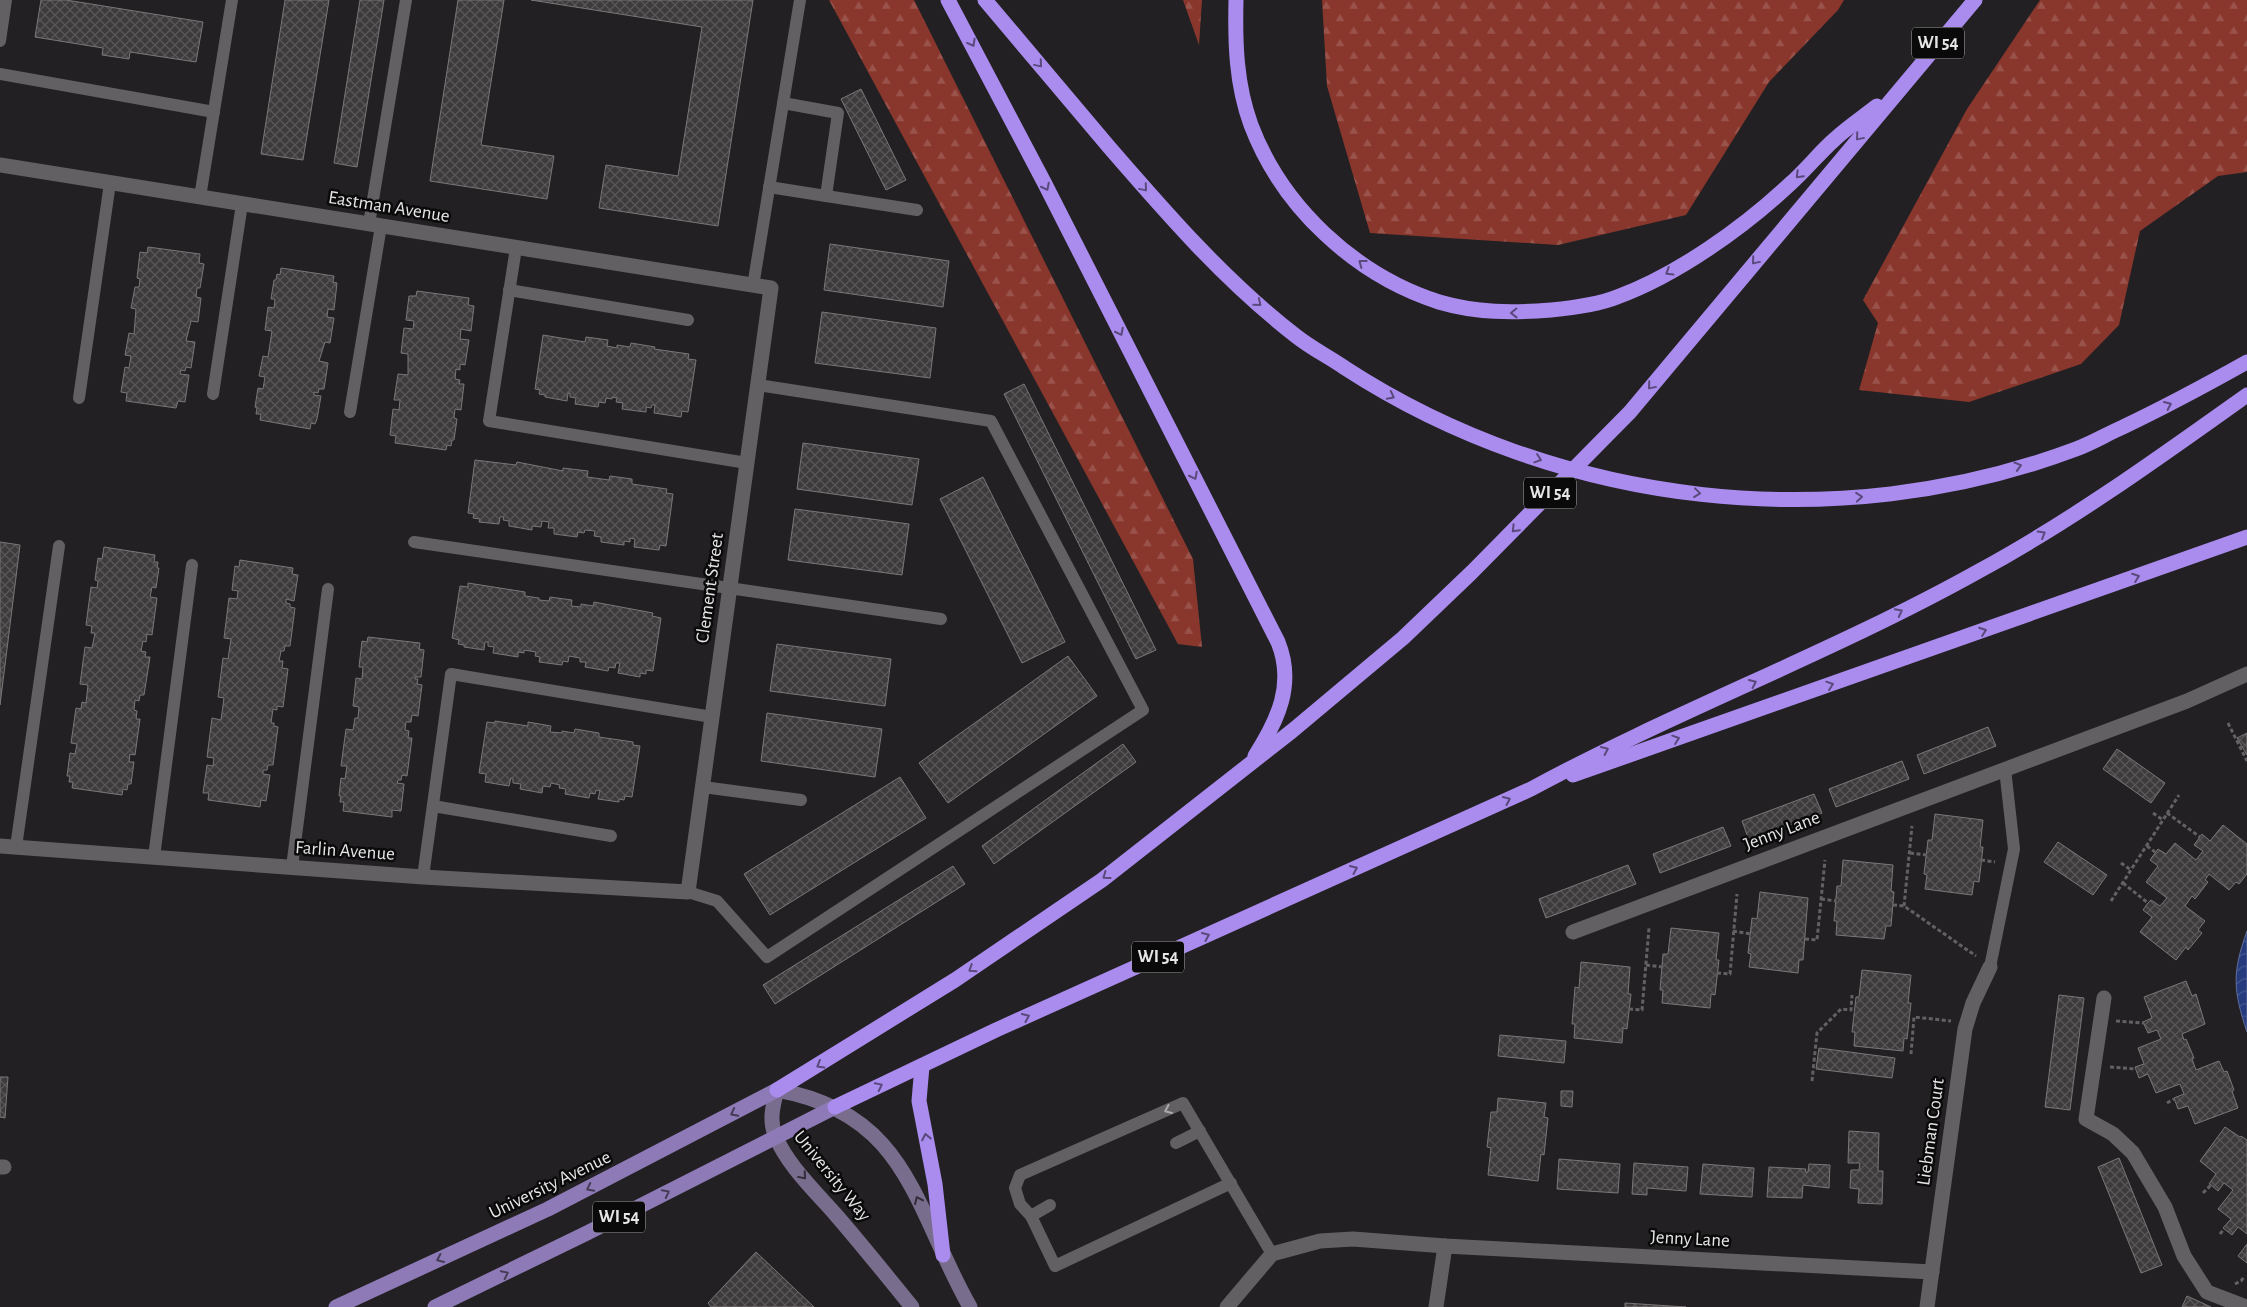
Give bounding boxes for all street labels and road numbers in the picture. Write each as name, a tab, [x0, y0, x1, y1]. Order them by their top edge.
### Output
road number: WI 54	[1912, 28, 1964, 58]
street label: Eastman Avenue	[327, 188, 451, 226]
road number: WI 54	[1524, 478, 1576, 508]
street label: Clement Street	[693, 532, 727, 644]
street label: Jenny Lane	[1741, 808, 1823, 854]
street label: Farlin Avenue	[294, 838, 396, 864]
road number: WI 54	[1132, 942, 1184, 972]
street label: Liebman Court	[1914, 1077, 1948, 1187]
street label: University Way	[790, 1127, 874, 1225]
street label: University Avenue	[486, 1147, 614, 1223]
road number: WI 54	[593, 1202, 645, 1232]
street label: Jenny Lane	[1650, 1227, 1730, 1251]

